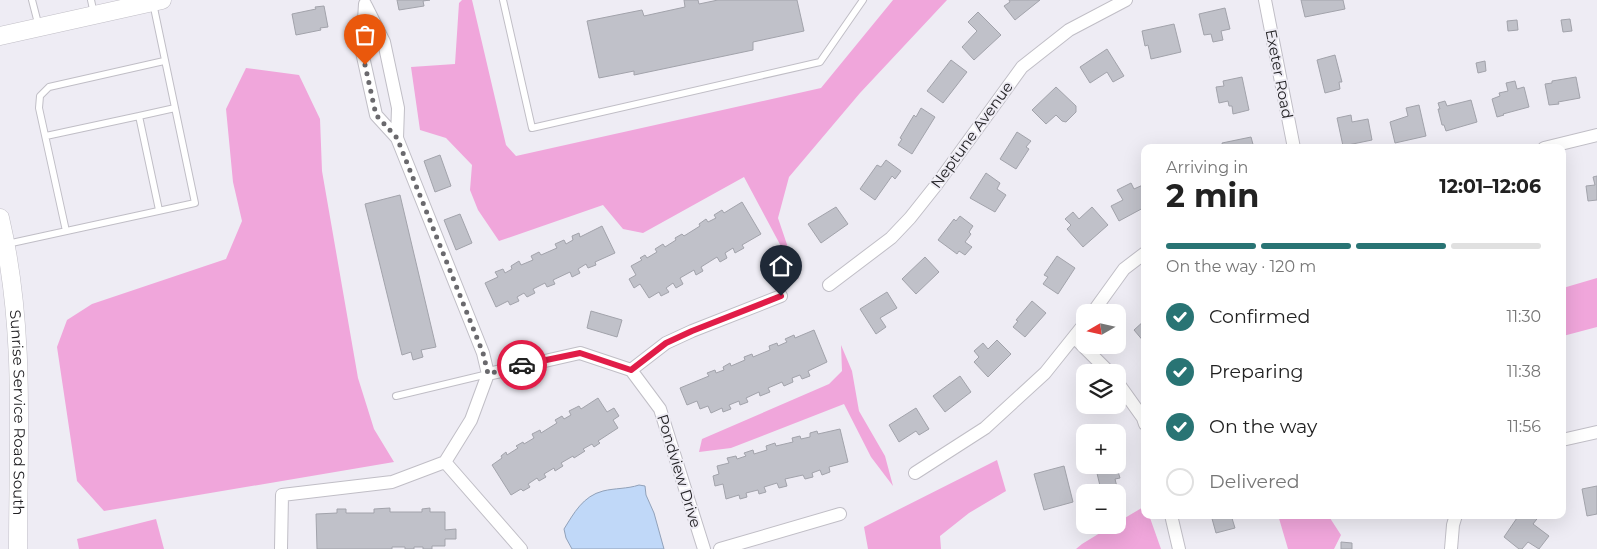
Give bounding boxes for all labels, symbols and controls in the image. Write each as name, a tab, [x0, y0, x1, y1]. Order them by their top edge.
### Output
pin	[344, 14, 386, 65]
icon: bag	[351, 21, 379, 49]
street label: Exeter Road	[1262, 28, 1297, 120]
street label: Neptune Avenue	[926, 78, 1017, 192]
text: Arriving in	[1166, 158, 1248, 177]
text: 12:01–12:06	[1439, 175, 1541, 198]
text: 2 min	[1166, 176, 1259, 215]
pin	[760, 245, 802, 296]
icon: home	[767, 252, 795, 280]
text: On the way · 120 m	[1166, 257, 1316, 276]
icon: check	[1166, 303, 1194, 331]
north arrow	[1076, 304, 1126, 354]
map controls	[1076, 304, 1126, 534]
text: Confirmed	[1209, 305, 1310, 328]
text: 11:30	[1506, 307, 1541, 326]
street label: Sunrise Service Road South	[6, 309, 29, 516]
courier	[497, 340, 547, 390]
icon: car	[508, 351, 536, 379]
icon: check	[1166, 358, 1194, 386]
text: Preparing	[1209, 360, 1304, 383]
text: 11:38	[1507, 362, 1541, 381]
button: layers	[1076, 364, 1126, 414]
street label: Pondview Drive	[653, 412, 706, 530]
icon: check	[1166, 413, 1194, 441]
text: On the way	[1209, 415, 1317, 438]
text: 11:56	[1507, 417, 1541, 436]
button: +	[1076, 424, 1126, 474]
text: Delivered	[1209, 470, 1300, 493]
button: −	[1076, 484, 1126, 534]

